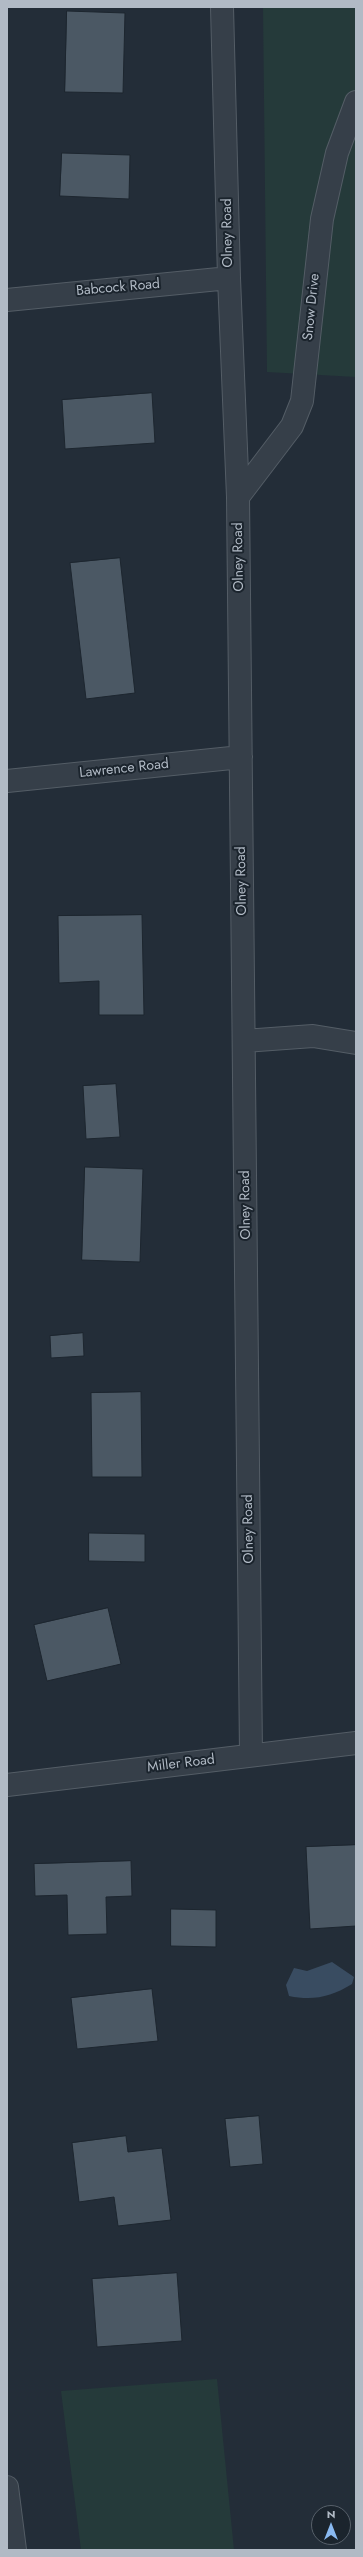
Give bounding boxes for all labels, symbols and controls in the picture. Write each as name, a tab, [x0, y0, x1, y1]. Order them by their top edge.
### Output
street label: Olney Road	[219, 198, 237, 268]
street label: Snow Drive	[300, 273, 324, 341]
street label: Babcock Road	[75, 276, 161, 300]
street label: Olney Road	[230, 522, 248, 592]
street label: Lawrence Road	[78, 756, 170, 782]
street label: Olney Road	[233, 846, 251, 916]
street label: Olney Road	[237, 1170, 255, 1240]
street label: Olney Road	[240, 1494, 258, 1564]
street label: Miller Road	[146, 1752, 216, 1776]
north arrow	[311, 2505, 351, 2545]
text: N	[327, 2506, 335, 2522]

